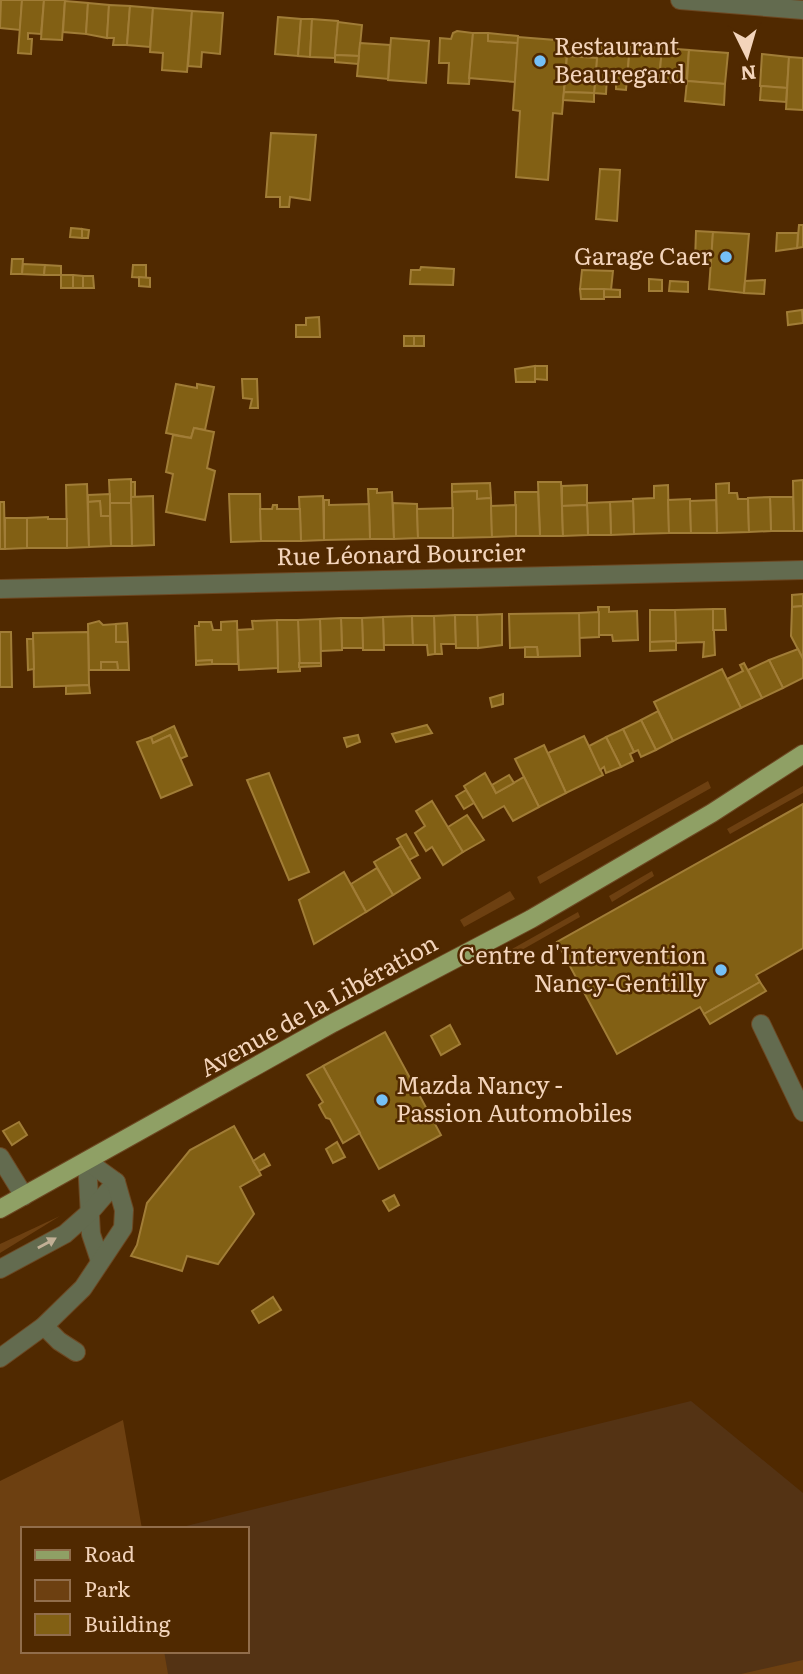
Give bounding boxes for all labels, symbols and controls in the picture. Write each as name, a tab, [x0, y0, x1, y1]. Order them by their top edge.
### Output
north arrow	[712, 21, 782, 91]
place label: Restaurant Beauregard	[554, 27, 685, 90]
marker: Restaurant Beauregard	[532, 53, 548, 69]
text: N	[739, 59, 758, 89]
place label: Garage Caer	[574, 237, 713, 272]
marker: Garage Caer	[718, 249, 734, 265]
street label: Rue Léonard Bourcier	[276, 533, 526, 572]
street label: Avenue de la Libération	[192, 924, 443, 1084]
place label: Centre d'Intervention Nancy-Gentilly	[458, 936, 707, 999]
marker: Centre d'Intervention Nancy-Gentilly	[713, 962, 729, 978]
place label: Mazda Nancy - Passion Automobiles	[396, 1066, 632, 1129]
marker: Mazda Nancy - Passion Automobiles	[374, 1092, 390, 1108]
one-way arrow	[37, 1237, 57, 1249]
legend	[21, 1527, 248, 1653]
text: Road	[84, 1537, 135, 1568]
text: Park	[84, 1572, 130, 1603]
text: Building	[84, 1607, 171, 1638]

